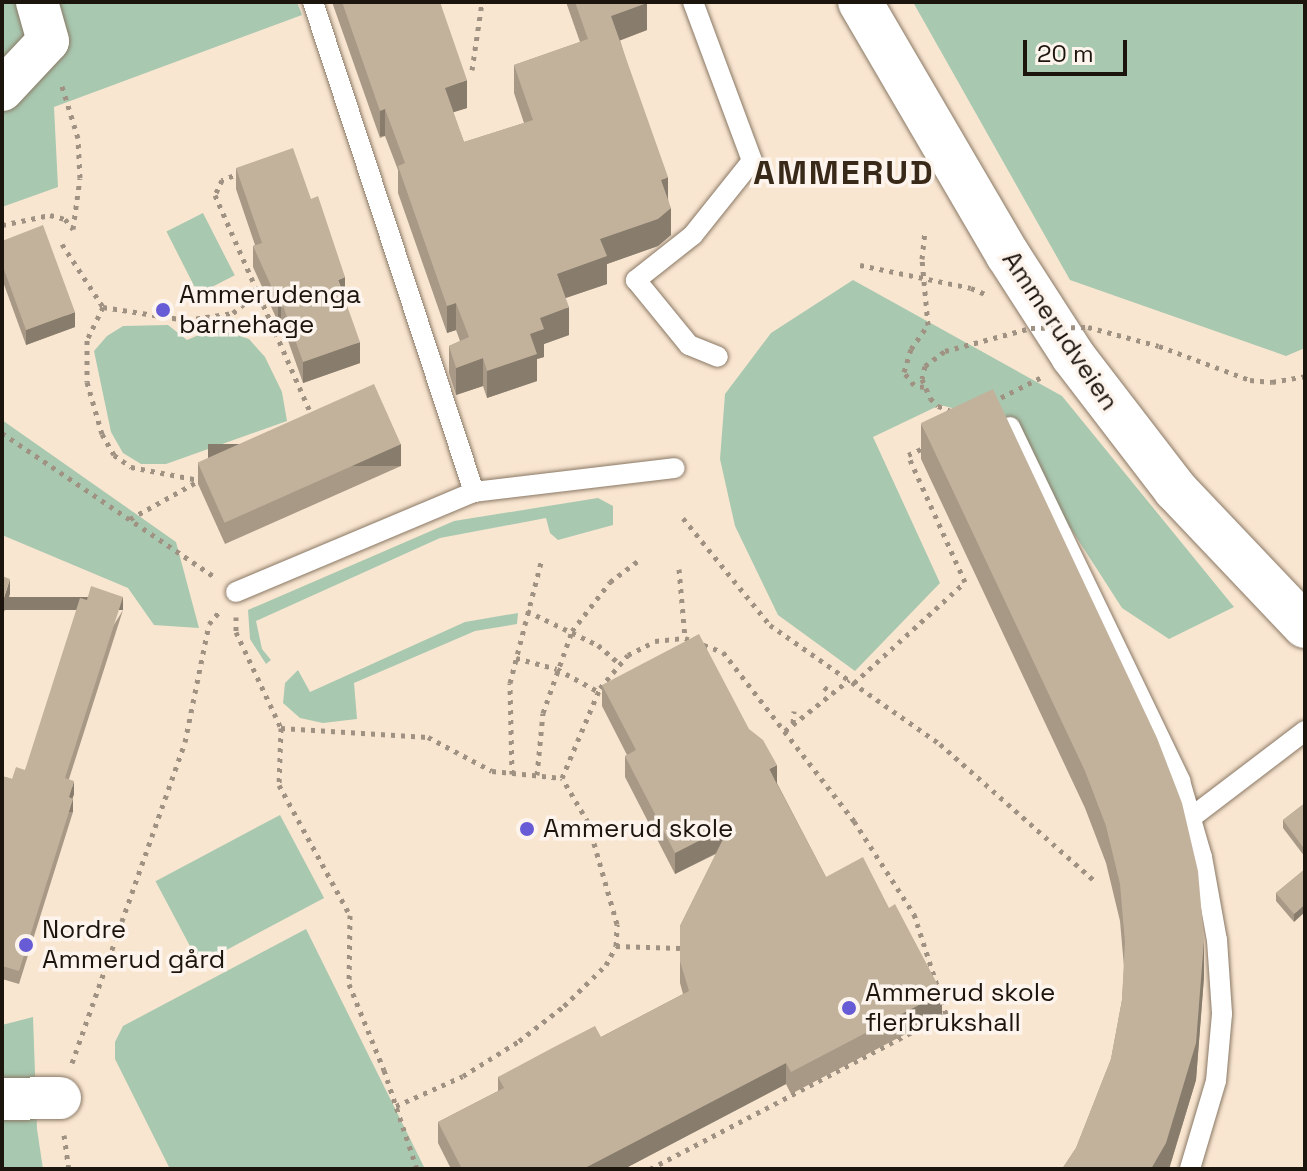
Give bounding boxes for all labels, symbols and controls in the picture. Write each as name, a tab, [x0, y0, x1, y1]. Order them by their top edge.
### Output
scale bar	[1027, 24, 1131, 74]
text: 20 m	[1037, 38, 1094, 69]
district label: AMMERUD	[753, 153, 935, 193]
street label: Ammerudveien	[995, 245, 1125, 417]
place label: Ammerudenga barnehage	[179, 279, 361, 340]
marker: Ammerudenga barnehage	[154, 301, 172, 319]
place label: Ammerud skole	[543, 813, 733, 845]
marker: Ammerud skole	[518, 820, 536, 838]
place label: Nordre Ammerud gård	[42, 914, 225, 976]
marker: Nordre Ammerud gård	[17, 936, 35, 954]
place label: Ammerud skole flerbrukshall	[865, 977, 1055, 1038]
marker: Ammerud skole flerbrukshall	[840, 999, 858, 1017]

